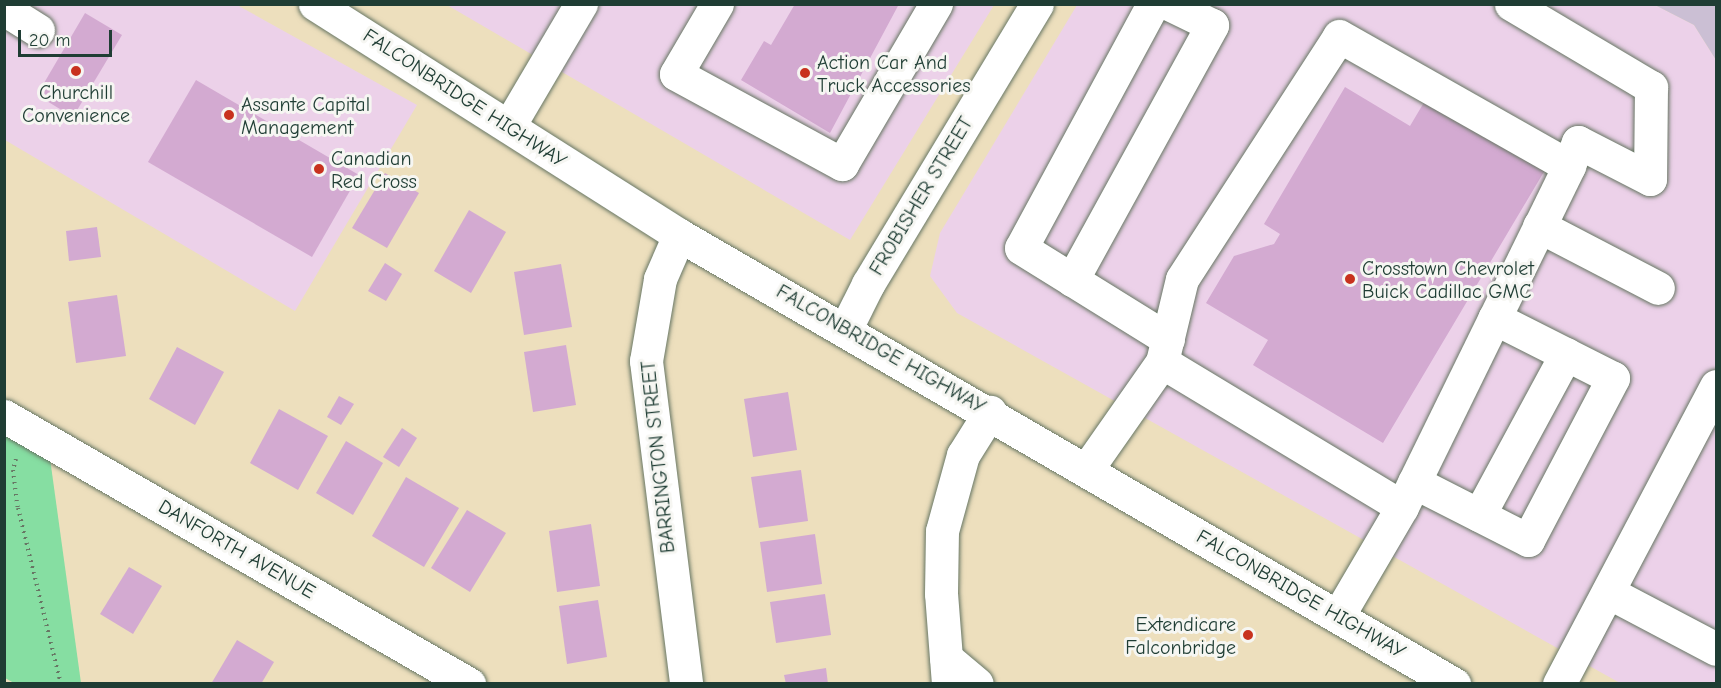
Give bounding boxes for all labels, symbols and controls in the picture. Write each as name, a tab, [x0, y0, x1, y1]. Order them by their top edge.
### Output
scale bar	[21, 18, 116, 56]
street label: FALCONBRIDGE HIGHWAY	[359, 23, 571, 173]
text: 20 m	[29, 30, 70, 51]
place label: Action Car And Truck Accessories	[817, 50, 970, 97]
marker: Churchill Convenience	[69, 64, 83, 78]
marker: Action Car And Truck Accessories	[798, 66, 812, 80]
place label: Churchill Convenience	[22, 81, 130, 128]
place label: Assante Capital Management	[241, 92, 370, 139]
marker: Assante Capital Management	[222, 108, 236, 122]
street label: FROBISHER STREET	[864, 112, 978, 280]
place label: Canadian Red Cross	[331, 146, 417, 193]
marker: Canadian Red Cross	[312, 162, 326, 176]
place label: Crosstown Chevrolet Buick Cadillac GMC	[1362, 256, 1534, 303]
marker: Crosstown Chevrolet Buick Cadillac GMC	[1343, 272, 1357, 286]
street label: FALCONBRIDGE HIGHWAY	[772, 279, 990, 419]
street label: BARRINGTON STREET	[636, 360, 680, 554]
street label: DANFORTH AVENUE	[154, 494, 320, 604]
street label: FALCONBRIDGE HIGHWAY	[1192, 524, 1410, 664]
place label: Extendicare Falconbridge	[1125, 612, 1236, 659]
marker: Extendicare Falconbridge	[1241, 628, 1255, 642]

